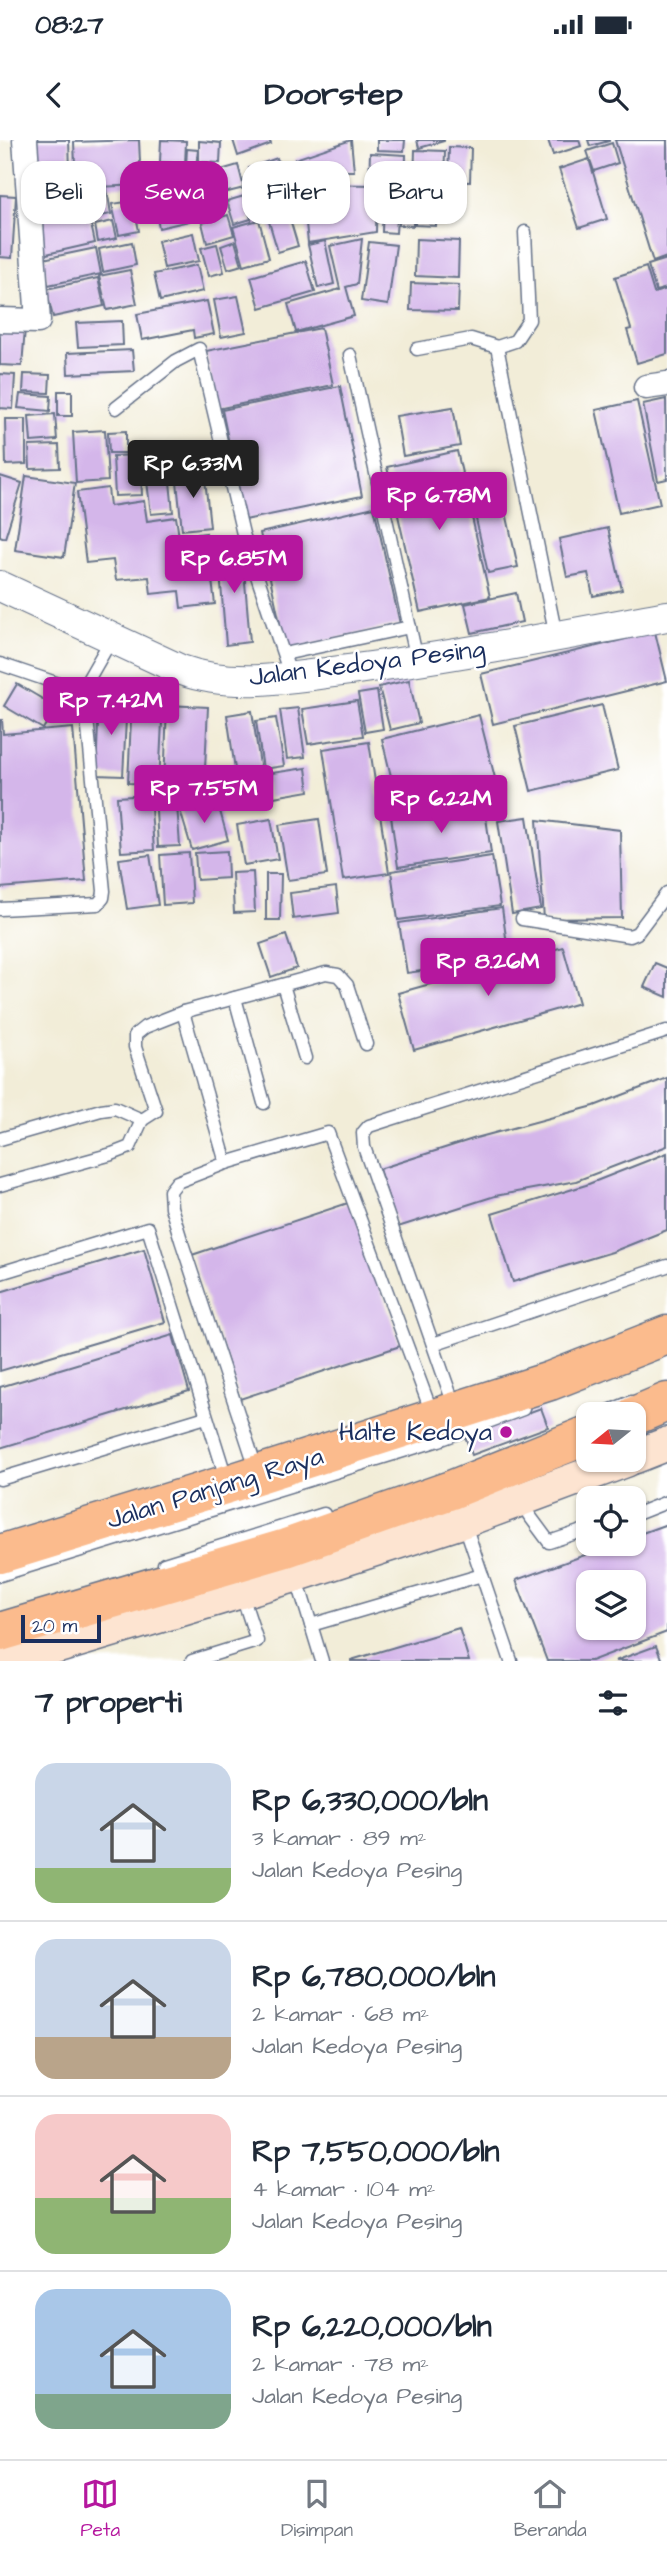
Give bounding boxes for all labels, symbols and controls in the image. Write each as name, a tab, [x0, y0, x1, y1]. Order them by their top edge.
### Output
text: 08:27	[35, 7, 103, 43]
text: Doorstep	[264, 72, 403, 117]
icon: back	[35, 76, 73, 114]
icon: search	[594, 76, 632, 114]
chip: Beli	[21, 161, 106, 224]
chip: Sewa	[120, 161, 228, 224]
chip: Filter	[242, 161, 350, 224]
chip: Baru	[364, 161, 467, 224]
pin: Rp 6.33M	[121, 440, 265, 500]
text: Rp 6.33M	[144, 447, 242, 479]
pin: Rp 6.78M	[367, 472, 511, 532]
text: Rp 6.78M	[387, 479, 491, 511]
pin: Rp 6.85M	[162, 536, 306, 595]
text: Rp 6.85M	[181, 542, 287, 574]
street label: Jalan Kedoya Pesing	[247, 631, 487, 697]
pin: Rp 7.42M	[39, 678, 183, 737]
text: Rp 7.42M	[59, 684, 163, 716]
pin: Rp 7.55M	[132, 766, 276, 825]
text: Rp 7.55M	[150, 772, 258, 804]
pin: Rp 6.22M	[369, 776, 513, 835]
text: Rp 6.22M	[390, 782, 492, 814]
pin: Rp 8.26M	[416, 938, 560, 998]
text: Rp 8.26M	[436, 945, 540, 977]
north arrow	[576, 1402, 646, 1472]
map controls	[576, 1402, 646, 1640]
place label: Halte Kedoya	[339, 1414, 492, 1452]
marker: Halte Kedoya	[498, 1424, 514, 1440]
street label: Jalan Panjang Raya	[102, 1438, 328, 1540]
button: locate	[576, 1486, 646, 1556]
button: layers	[576, 1570, 646, 1640]
scale bar	[21, 1612, 102, 1644]
text: 20 m	[32, 1613, 77, 1640]
text: 7 properti	[35, 1682, 182, 1724]
icon: filters	[594, 1684, 632, 1722]
text: Rp 6,330,000/bln	[252, 1780, 488, 1822]
icon: home	[91, 1791, 175, 1875]
text: 3 kamar · 89 m²	[252, 1822, 426, 1854]
text: Jalan Kedoya Pesing	[252, 1854, 462, 1886]
text: Rp 6,780,000/bln	[252, 1956, 495, 1998]
icon: home	[91, 1967, 175, 2051]
text: 2 kamar · 68 m²	[252, 1998, 429, 2030]
text: Jalan Kedoya Pesing	[252, 2030, 462, 2062]
text: Rp 7,550,000/bln	[252, 2131, 500, 2173]
icon: home	[91, 2142, 175, 2226]
text: 4 kamar · 104 m²	[252, 2173, 435, 2205]
text: Jalan Kedoya Pesing	[252, 2205, 462, 2237]
text: Rp 6,220,000/bln	[252, 2306, 492, 2348]
icon: home	[91, 2317, 175, 2401]
text: 2 kamar · 78 m²	[252, 2348, 429, 2380]
text: Jalan Kedoya Pesing	[252, 2380, 462, 2412]
tab: Peta	[80, 2475, 120, 2544]
tab: Disimpan	[281, 2475, 353, 2544]
tab: Beranda	[514, 2475, 587, 2544]

